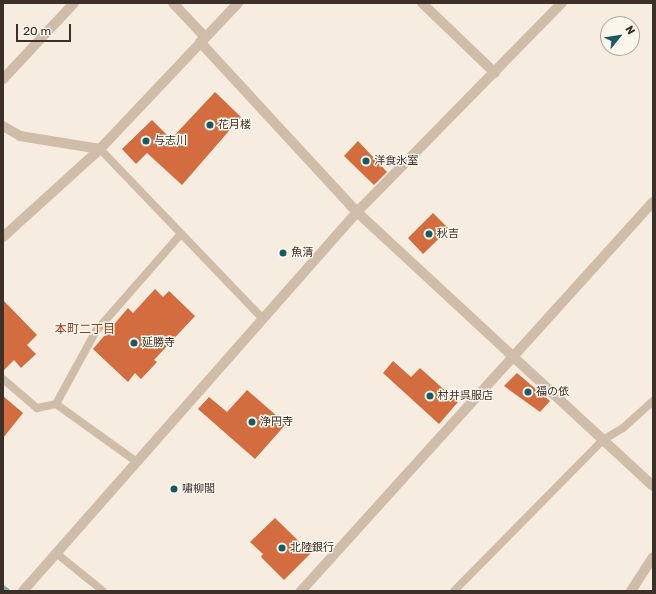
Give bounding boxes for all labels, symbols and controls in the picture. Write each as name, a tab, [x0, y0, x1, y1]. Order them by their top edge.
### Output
scale bar	[18, 16, 73, 42]
north arrow	[600, 16, 640, 56]
text: 20 m	[23, 24, 51, 38]
text: N	[622, 24, 638, 37]
place label: 花月楼	[218, 118, 251, 132]
marker: 花月楼	[205, 120, 215, 130]
place label: 与志川	[154, 134, 187, 148]
marker: 与志川	[141, 136, 151, 146]
place label: 洋食氷室	[374, 154, 418, 168]
marker: 洋食氷室	[361, 156, 371, 166]
place label: 秋吉	[437, 227, 459, 241]
marker: 秋吉	[424, 229, 434, 239]
place label: 魚清	[291, 246, 313, 260]
marker: 魚清	[278, 248, 288, 258]
district label: 本町二丁目	[55, 323, 115, 337]
place label: 延勝寺	[142, 336, 175, 350]
marker: 延勝寺	[129, 338, 139, 348]
place label: 福の依	[536, 385, 569, 399]
marker: 福の依	[523, 387, 533, 397]
place label: 村井呉服店	[438, 389, 493, 403]
marker: 村井呉服店	[425, 391, 435, 401]
place label: 浄円寺	[260, 415, 293, 429]
marker: 浄円寺	[247, 417, 257, 427]
place label: 嘯柳閣	[182, 482, 215, 496]
marker: 嘯柳閣	[169, 484, 179, 494]
place label: 北陸銀行	[290, 541, 334, 555]
marker: 北陸銀行	[277, 543, 287, 553]

